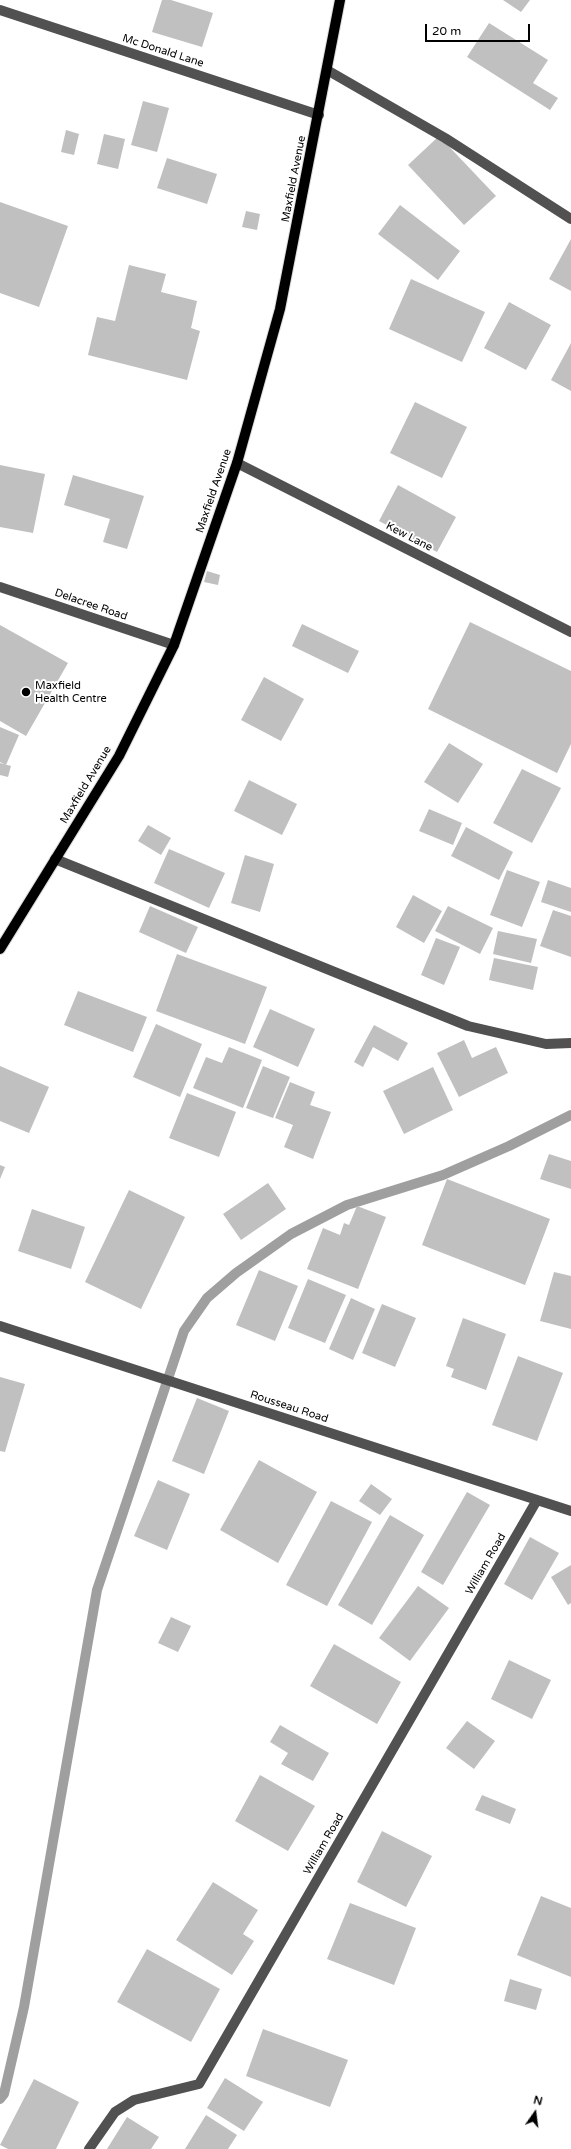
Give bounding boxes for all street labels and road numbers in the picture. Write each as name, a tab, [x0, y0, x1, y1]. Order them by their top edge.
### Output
street label: Mc Donald Lane	[121, 32, 205, 70]
street label: Maxfield Avenue	[279, 134, 309, 224]
street label: Maxfield Avenue	[193, 447, 235, 535]
street label: Kew Lane	[383, 520, 435, 554]
street label: Delacree Road	[53, 586, 129, 624]
street label: Maxfield Avenue	[58, 744, 114, 826]
street label: Rousseau Road	[248, 1388, 330, 1426]
street label: William Road	[463, 1531, 509, 1597]
street label: William Road	[301, 1811, 347, 1877]

